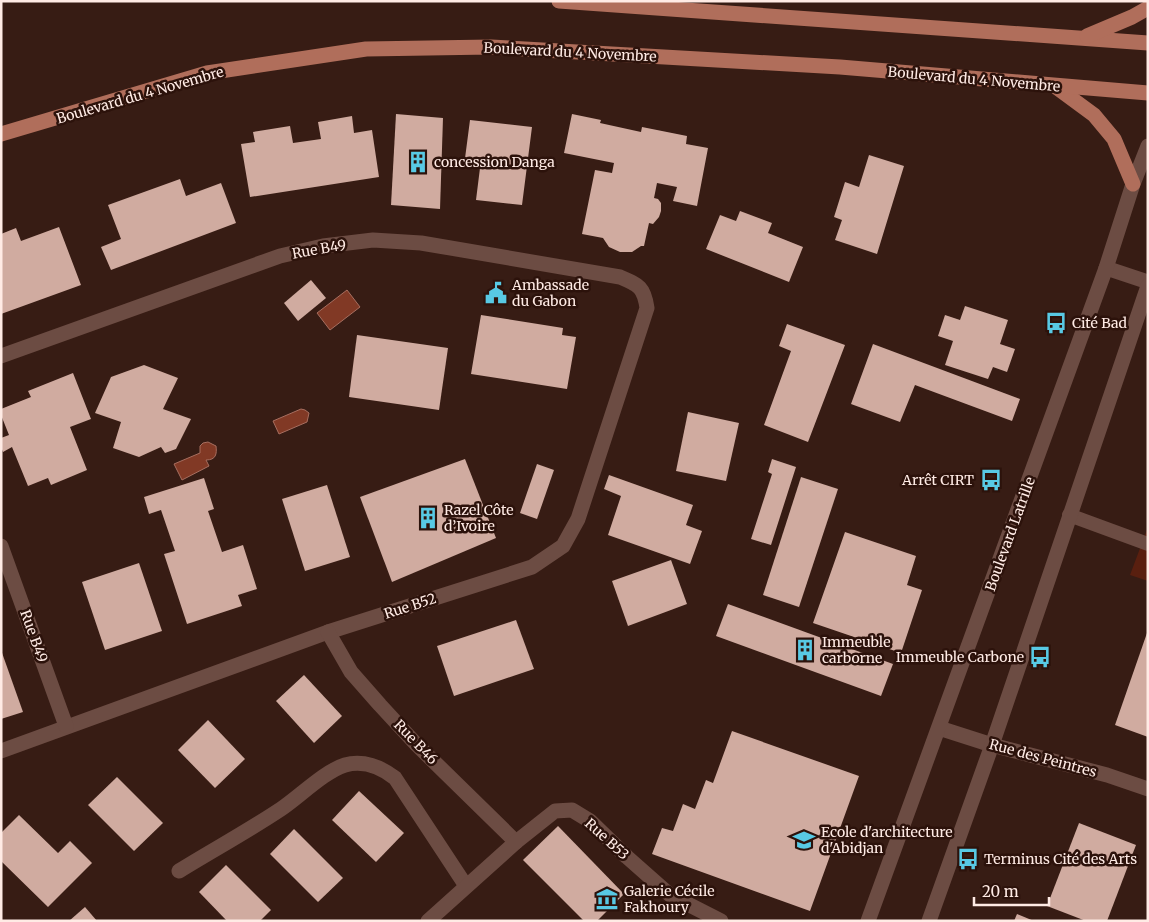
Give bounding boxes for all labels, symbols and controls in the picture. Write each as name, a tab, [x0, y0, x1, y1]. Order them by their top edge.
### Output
street label: Boulevard du 4 Novembre	[483, 38, 657, 66]
street label: Boulevard du 4 Novembre	[54, 62, 226, 128]
street label: Boulevard du 4 Novembre	[887, 62, 1061, 96]
building icon: concession Danga	[405, 149, 431, 175]
place label: concession Danga	[434, 153, 555, 171]
street label: Rue B49	[290, 235, 348, 263]
place label: Ambassade du Gabon	[511, 276, 589, 310]
public building icon: Ambassade du Gabon	[483, 280, 509, 306]
bus stop icon: Cité Bad	[1043, 310, 1069, 336]
place label: Cité Bad	[1072, 314, 1127, 332]
bus stop icon: Arrêt CIRT	[978, 467, 1004, 493]
place label: Arrêt CIRT	[901, 471, 974, 489]
street label: Boulevard Latrille	[981, 474, 1039, 594]
place label: Razel Côte d’Ivoire	[444, 501, 514, 535]
building icon: Razel Côte d’Ivoire	[415, 505, 441, 531]
street label: Rue B52	[382, 589, 438, 623]
street label: Rue B49	[16, 607, 52, 665]
place label: Immeuble carborne	[822, 633, 890, 667]
building icon: Immeuble carborne	[792, 637, 818, 663]
bus stop icon: Immeuble Carbone	[1027, 644, 1053, 670]
place label: Immeuble Carbone	[896, 648, 1024, 666]
street label: Rue B46	[390, 716, 442, 768]
street label: Rue des Peintres	[987, 735, 1099, 781]
street label: Rue B53	[581, 814, 633, 864]
place label: Ecole d'architecture d'Abidjan	[821, 823, 953, 857]
school or university icon: Ecole d'architecture d'Abidjan	[791, 827, 817, 853]
bus stop icon: Terminus Cité des Arts	[955, 846, 981, 872]
place label: Terminus Cité des Arts	[984, 850, 1137, 868]
scale bar	[974, 874, 1049, 906]
place label: Galerie Cécile Fakhoury	[624, 882, 715, 916]
text: 20 m	[982, 882, 1019, 901]
museum icon: Galerie Cécile Fakhoury	[594, 886, 620, 912]

